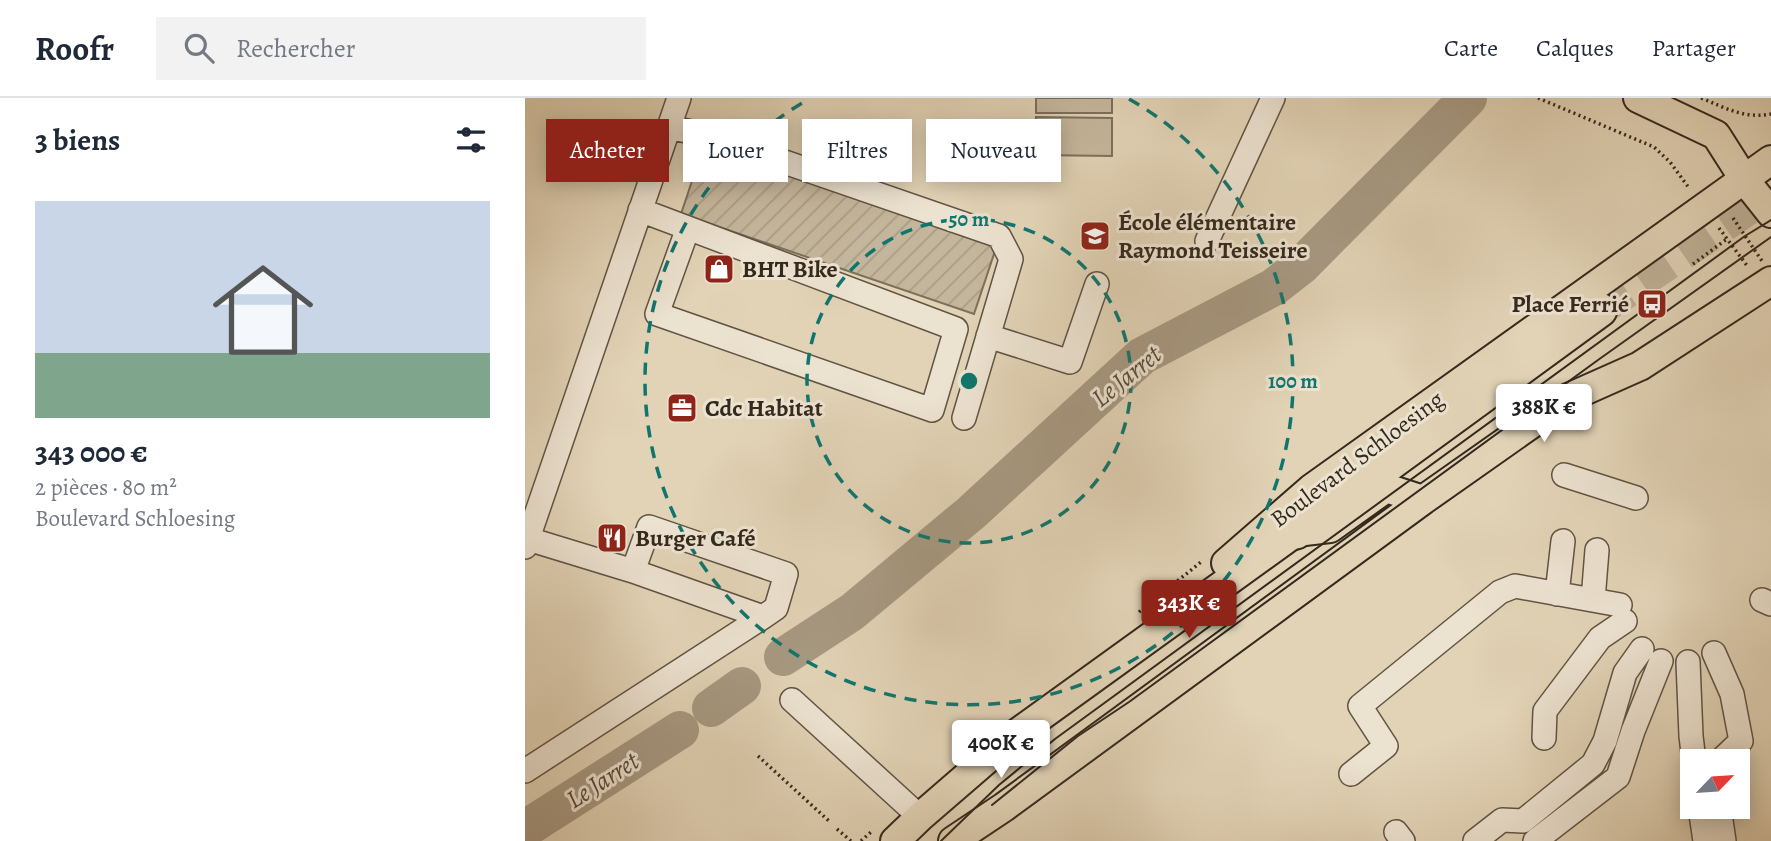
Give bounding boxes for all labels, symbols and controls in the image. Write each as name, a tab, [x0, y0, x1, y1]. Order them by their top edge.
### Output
search box	[156, 17, 646, 80]
text: Roofr	[35, 26, 114, 71]
icon: search	[180, 29, 218, 67]
text: Rechercher	[236, 31, 356, 66]
text: Carte	[1444, 32, 1498, 64]
text: Calques	[1536, 32, 1614, 64]
text: Partager	[1652, 32, 1736, 64]
chip: Acheter	[546, 119, 669, 182]
chip: Louer	[683, 119, 788, 182]
chip: Filtres	[802, 119, 912, 182]
chip: Nouveau	[926, 119, 1061, 182]
text: 3 biens	[35, 120, 120, 160]
icon: filters	[452, 121, 490, 159]
text: 50 m	[949, 205, 990, 233]
place label: École élémentaire Raymond Teisseire	[1118, 206, 1308, 266]
school or university icon: École élémentaire Raymond Teisseire	[1078, 219, 1112, 253]
icon: home	[200, 247, 326, 373]
shop icon: BHT Bike	[702, 252, 736, 286]
place label: BHT Bike	[742, 253, 838, 285]
bus stop icon: Place Ferrié	[1635, 287, 1669, 321]
place label: Place Ferrié	[1512, 288, 1629, 320]
water label: Le Jarret	[1084, 337, 1170, 415]
text: 100 m	[1268, 367, 1318, 395]
centre of rings	[957, 369, 981, 393]
street label: Boulevard Schloesing	[1264, 383, 1450, 535]
pin: 388K €	[1487, 384, 1601, 444]
office icon: Cdc Habitat	[665, 391, 699, 425]
text: 388K €	[1512, 391, 1576, 422]
place label: Cdc Habitat	[705, 392, 823, 424]
text: 343 000 €	[35, 432, 148, 472]
text: 2 pièces · 80 m²	[35, 472, 177, 503]
text: Boulevard Schloesing	[35, 503, 235, 534]
restaurant icon: Burger Café	[595, 521, 629, 555]
place label: Burger Café	[635, 522, 756, 554]
pin: 343K €	[1132, 580, 1246, 640]
text: 343K €	[1158, 587, 1220, 618]
pin: 400K €	[944, 720, 1058, 780]
text: 400K €	[968, 727, 1034, 758]
water label: Le Jarret	[559, 743, 647, 817]
north arrow	[1680, 749, 1750, 819]
map controls	[1680, 749, 1750, 819]

